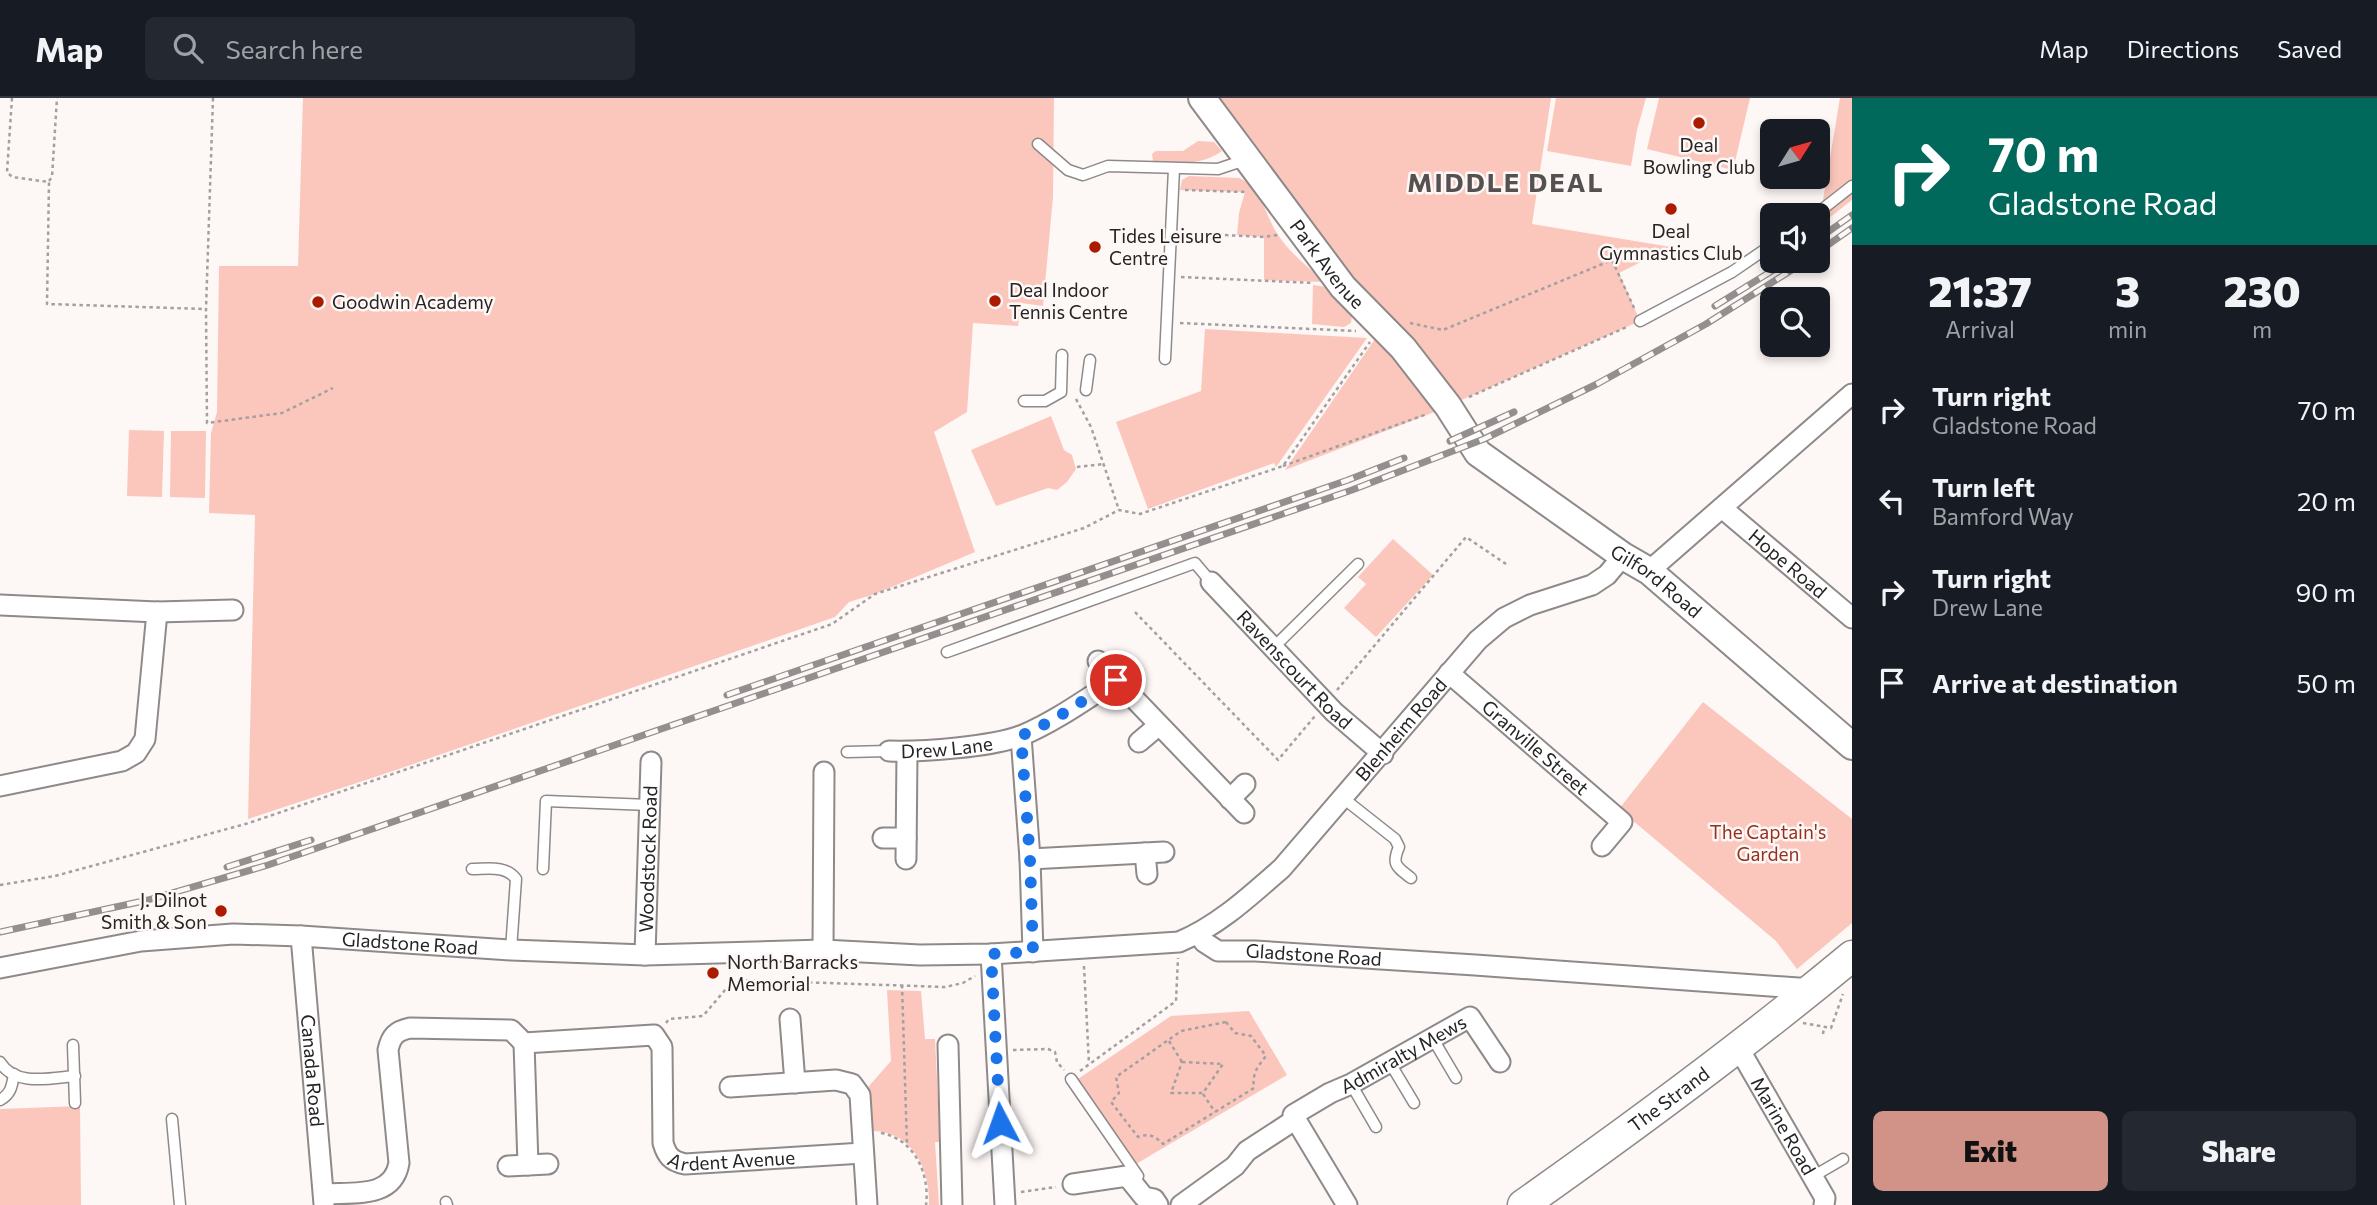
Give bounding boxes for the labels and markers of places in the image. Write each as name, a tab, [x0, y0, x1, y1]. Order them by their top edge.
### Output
marker: Deal Bowling Club	[1691, 115, 1707, 131]
place label: Deal Bowling Club	[1643, 133, 1755, 178]
marker: Deal Gymnastics Club	[1663, 201, 1679, 217]
place label: Deal Gymnastics Club	[1599, 219, 1743, 264]
place label: Tides Leisure Centre	[1109, 224, 1222, 269]
marker: Tides Leisure Centre	[1087, 239, 1103, 255]
place label: Deal Indoor Tennis Centre	[1009, 278, 1128, 323]
place label: Goodwin Academy	[332, 290, 494, 313]
marker: Deal Indoor Tennis Centre	[987, 293, 1003, 309]
marker: Goodwin Academy	[310, 294, 326, 310]
pin	[1086, 650, 1146, 710]
place label: J. Dilnot Smith & Son	[101, 888, 207, 933]
marker: J. Dilnot Smith & Son	[213, 903, 229, 919]
place label: North Barracks Memorial	[727, 950, 858, 995]
marker: North Barracks Memorial	[705, 965, 721, 981]

